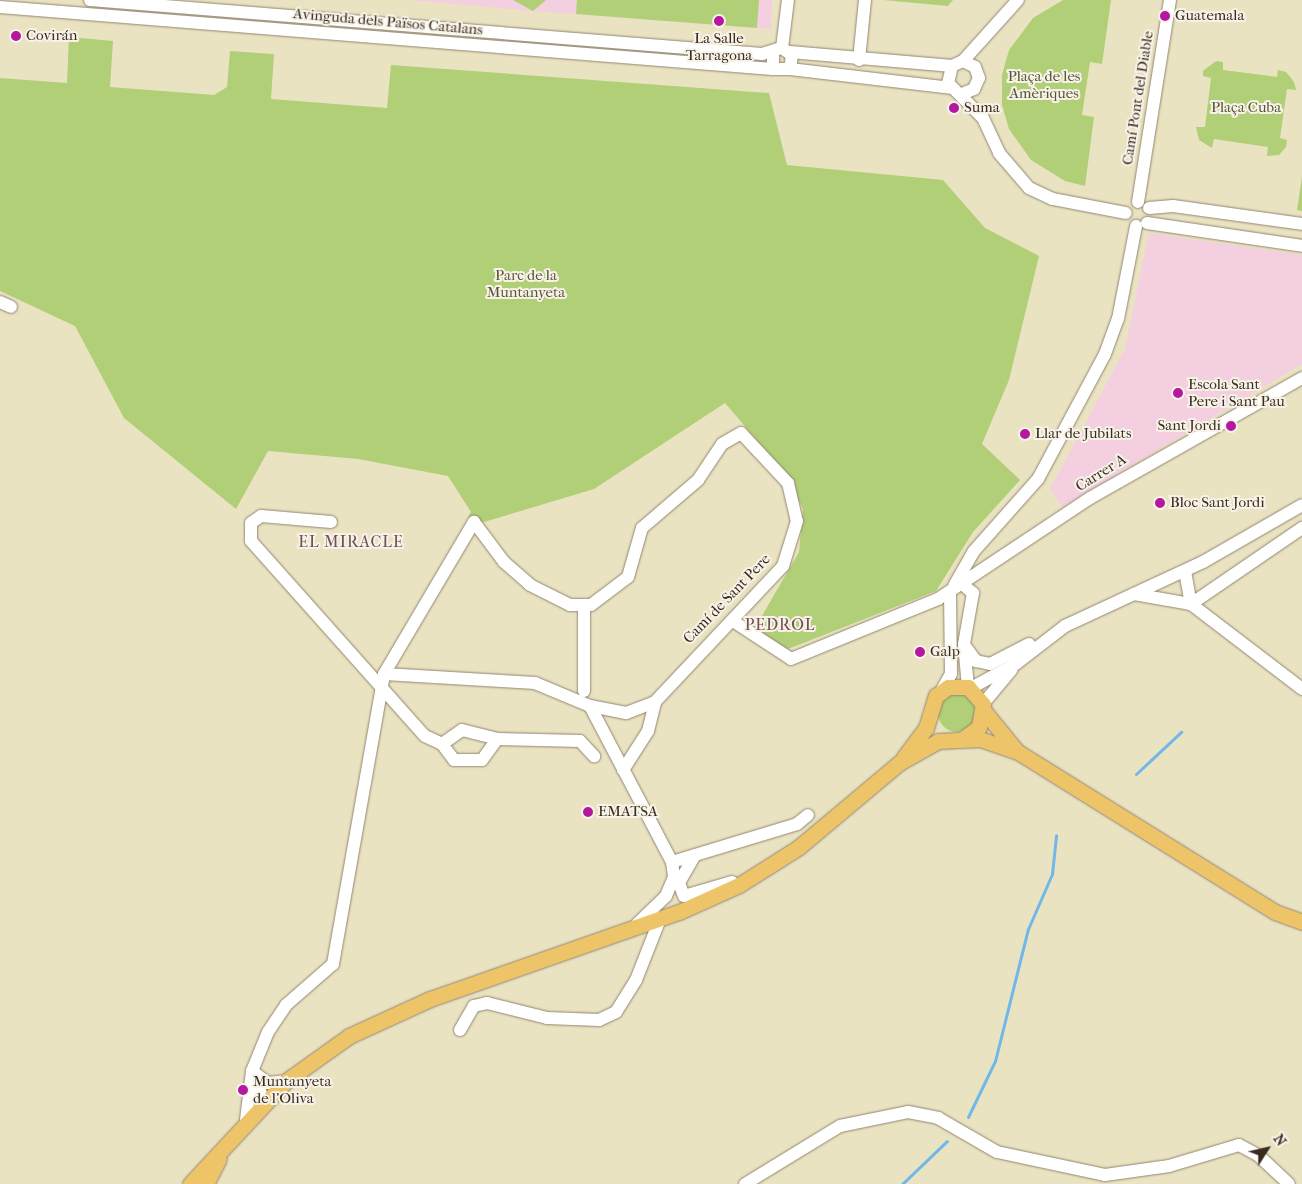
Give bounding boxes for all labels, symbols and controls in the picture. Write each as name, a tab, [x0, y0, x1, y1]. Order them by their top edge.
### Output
street label: Avinguda dels Països Catalans	[292, 5, 484, 39]
place label: Guatemala	[1175, 7, 1244, 25]
marker: Guatemala	[1159, 10, 1171, 22]
marker: La Salle Tarragona	[713, 15, 725, 27]
place label: Covirán	[26, 27, 77, 45]
place label: La Salle Tarragona	[686, 29, 752, 64]
marker: Covirán	[10, 30, 22, 42]
street label: Camí Pont del Diable	[1119, 30, 1157, 166]
park label: Plaça de les Amèriques	[1008, 67, 1080, 102]
place label: Suma	[964, 99, 1000, 117]
park label: Plaça Cuba	[1211, 99, 1281, 117]
marker: Suma	[948, 102, 960, 114]
park label: Parc de la Muntanyeta	[487, 266, 565, 301]
place label: Escola Sant Pere i Sant Pau	[1188, 375, 1285, 410]
marker: Escola Sant Pere i Sant Pau	[1172, 387, 1184, 399]
place label: Sant Jordi	[1158, 417, 1221, 435]
marker: Sant Jordi	[1225, 420, 1237, 432]
place label: Llar de Jubilats	[1035, 425, 1131, 443]
marker: Llar de Jubilats	[1019, 428, 1031, 440]
street label: Carrer A	[1072, 450, 1130, 496]
place label: Bloc Sant Jordi	[1170, 494, 1265, 512]
marker: Bloc Sant Jordi	[1154, 497, 1166, 509]
district label: EL MIRACLE	[297, 532, 405, 552]
street label: Camí de Sant Pere	[680, 550, 774, 648]
district label: PEDROL	[744, 615, 816, 635]
place label: Galp	[930, 643, 960, 661]
marker: Galp	[914, 646, 926, 658]
place label: EMATSA	[598, 803, 658, 821]
marker: EMATSA	[582, 806, 594, 818]
place label: Muntanyeta de l'Oliva	[253, 1072, 332, 1107]
marker: Muntanyeta de l'Oliva	[237, 1084, 249, 1096]
north arrow	[1242, 1124, 1292, 1174]
text: N	[1270, 1131, 1290, 1149]

